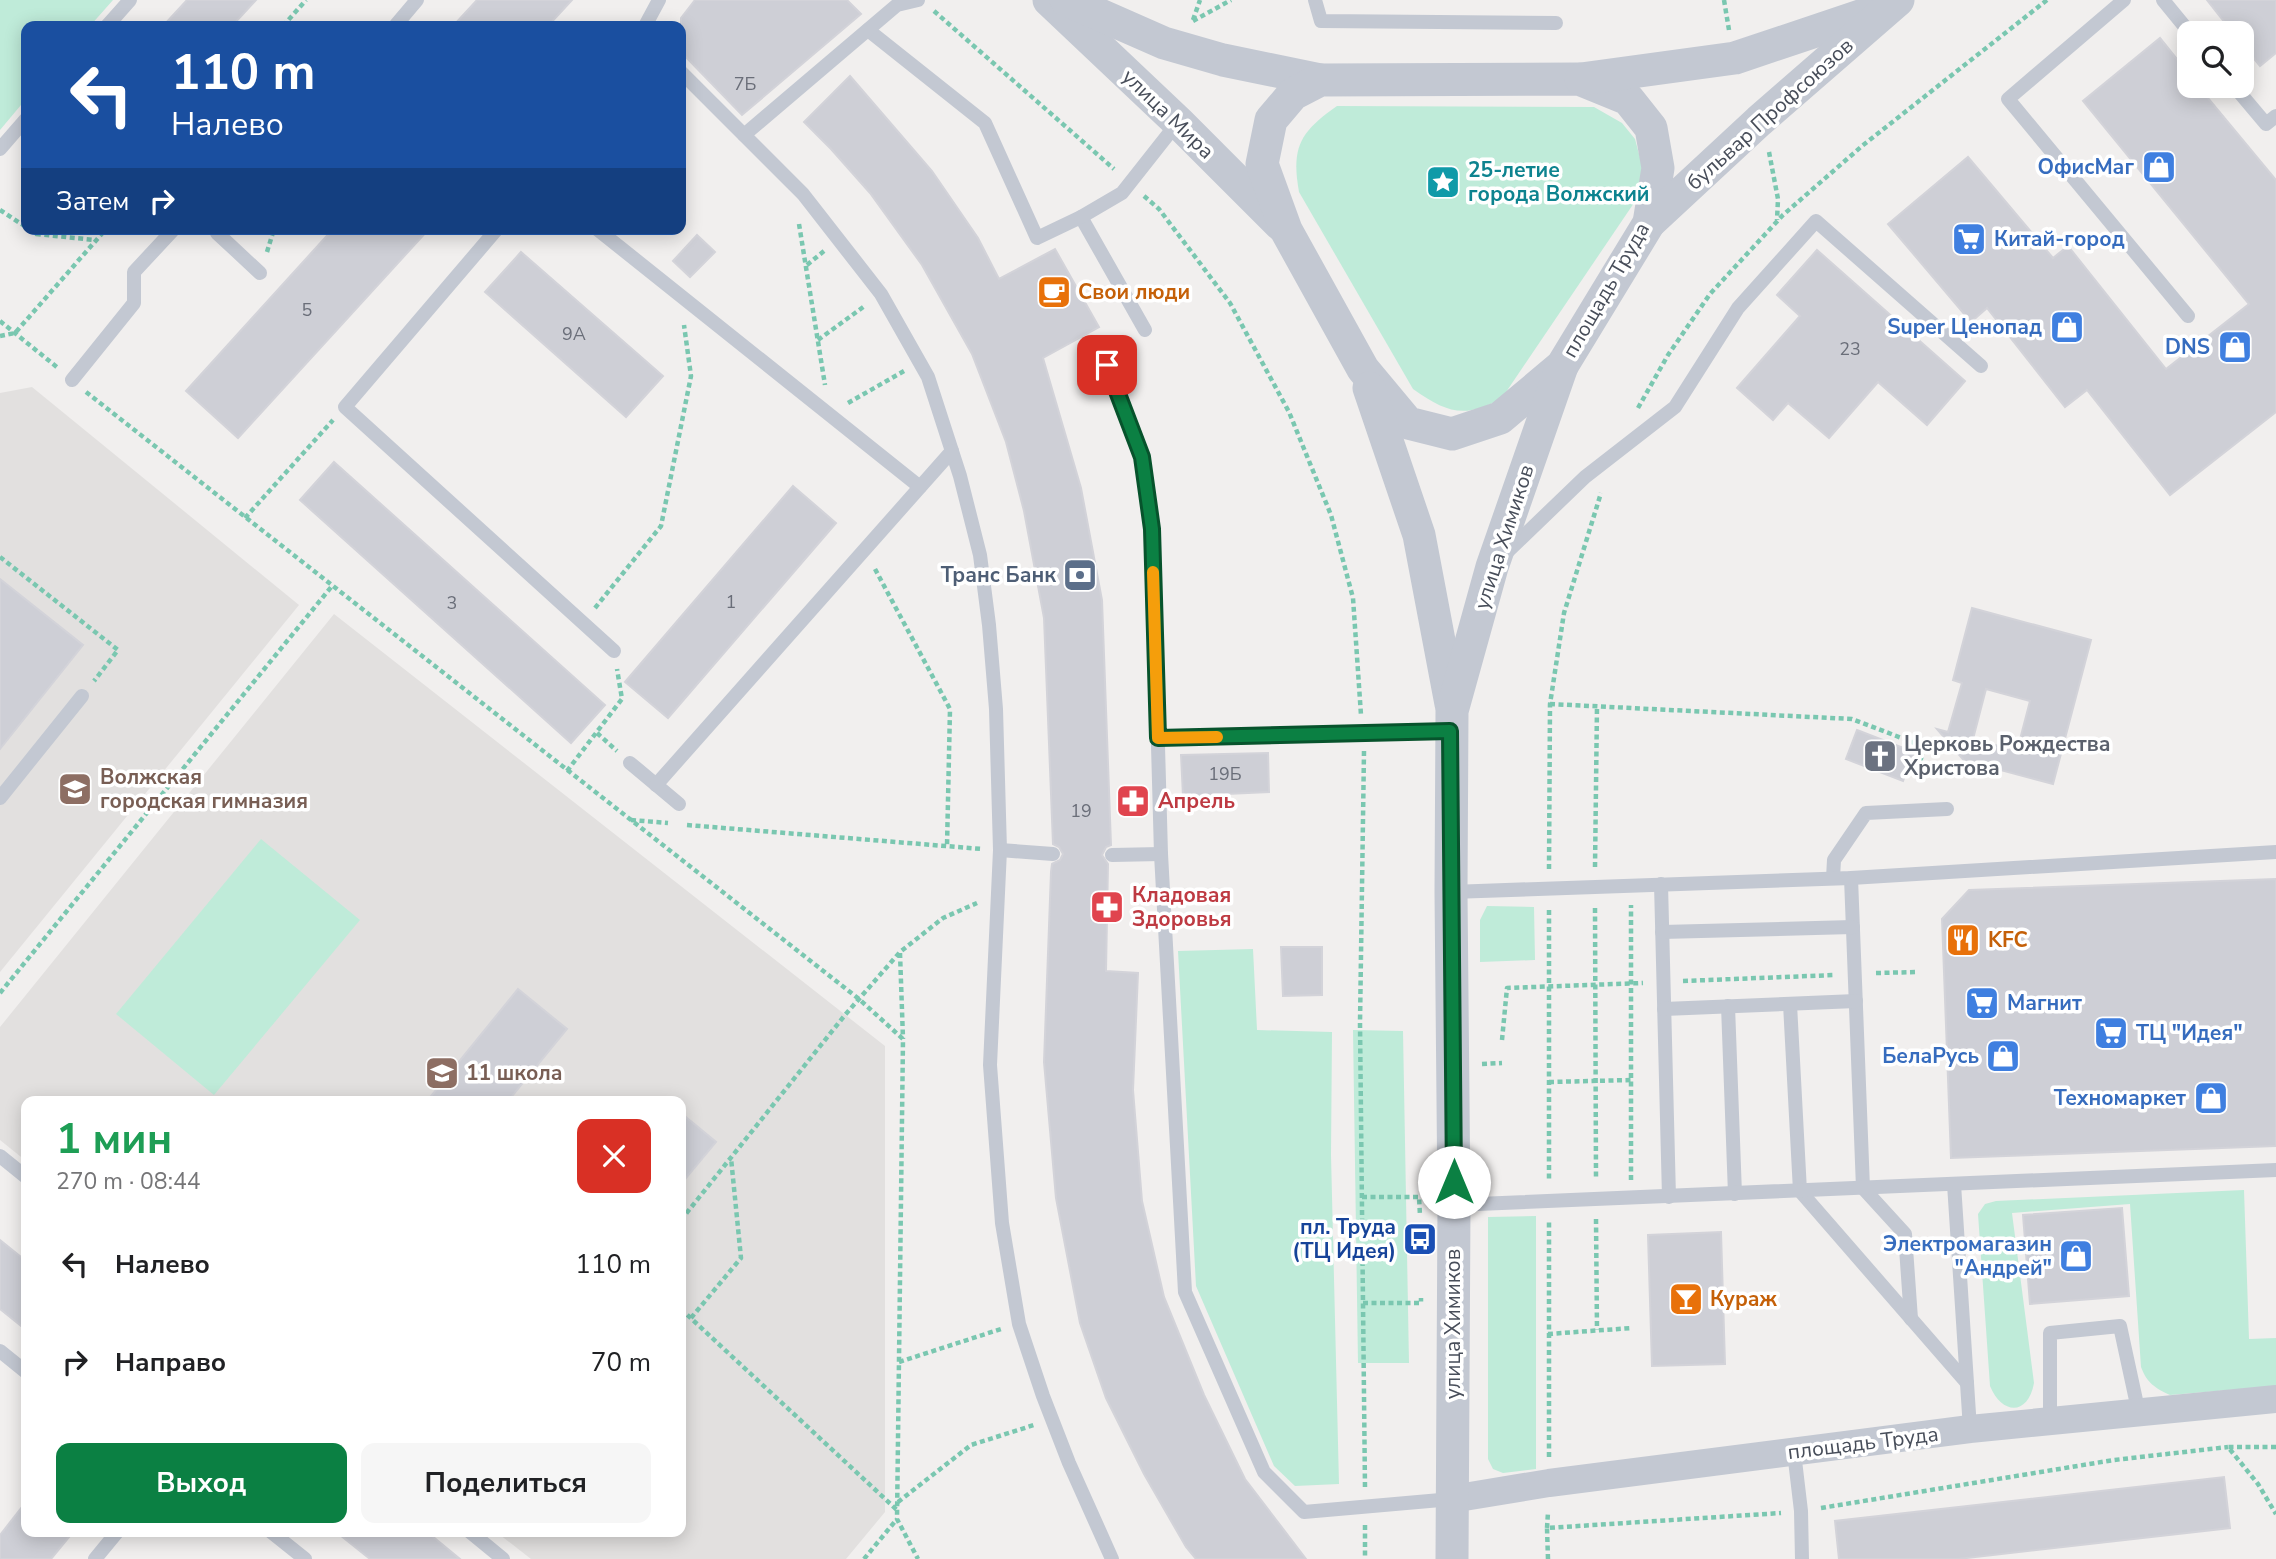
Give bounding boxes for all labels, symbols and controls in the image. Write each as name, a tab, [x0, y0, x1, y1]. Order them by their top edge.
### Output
map controls	[2177, 21, 2254, 98]
button: search	[2177, 21, 2254, 98]
street label: бульвар Профсоюзов	[1681, 32, 1859, 196]
text: 110 m	[171, 39, 315, 106]
icon: left	[56, 49, 147, 140]
street label: улица Мира	[1116, 63, 1220, 165]
house number: 7Б	[734, 72, 756, 96]
text: Налево	[171, 103, 284, 146]
shop icon: ОфисМаг	[2140, 148, 2178, 186]
place label: ОфисМаг	[2037, 153, 2134, 181]
place label: 25-летие города Волжский	[1468, 156, 1650, 208]
place icon: 25-летие города Волжский	[1424, 163, 1462, 201]
icon: right	[143, 182, 181, 220]
text: Затем	[56, 184, 129, 219]
street label: площадь Труда	[1556, 217, 1656, 363]
supermarket icon: Китай-город	[1950, 220, 1988, 258]
place label: Китай-город	[1994, 225, 2125, 253]
cafe icon: Свои люди	[1035, 273, 1073, 311]
place label: Свои люди	[1078, 278, 1190, 306]
house number: 5	[302, 298, 312, 322]
shop icon: Super Ценопад	[2048, 308, 2086, 346]
place label: Super Ценопад	[1887, 313, 2042, 341]
house number: 9А	[562, 322, 586, 346]
shop icon: DNS	[2216, 328, 2254, 366]
place label: DNS	[2165, 333, 2210, 361]
pin	[1077, 335, 1137, 395]
house number: 23	[1839, 337, 1861, 361]
icon: arrive	[1088, 346, 1126, 384]
street label: улица Химиков	[1467, 461, 1541, 613]
bank icon: Транс Банк	[1061, 556, 1099, 594]
place label: Транс Банк	[941, 561, 1056, 589]
house number: 1	[726, 590, 736, 614]
house number: 3	[447, 591, 457, 615]
place label: Церковь Рождества Христова	[1903, 730, 2111, 782]
church icon: Церковь Рождества Христова	[1861, 737, 1899, 775]
house number: 19Б	[1208, 762, 1242, 786]
place label: Волжская городская гимназия	[100, 763, 308, 815]
school or university icon: Волжская городская гимназия	[56, 770, 94, 808]
pharmacy icon: Апрель	[1114, 782, 1152, 820]
place label: Апрель	[1158, 787, 1235, 815]
house number: 19	[1070, 799, 1092, 823]
place label: Кладовая Здоровья	[1132, 881, 1232, 933]
pharmacy icon: Кладовая Здоровья	[1088, 888, 1126, 926]
restaurant icon: KFC	[1944, 921, 1982, 959]
place label: KFC	[1988, 926, 2028, 954]
supermarket icon: Магнит	[1963, 984, 2001, 1022]
place label: Магнит	[2007, 989, 2082, 1017]
supermarket icon: ТЦ "Идея"	[2092, 1014, 2130, 1052]
place label: ТЦ "Идея"	[2136, 1019, 2243, 1047]
shop icon: БелаРусь	[1984, 1037, 2022, 1075]
place label: БелаРусь	[1882, 1042, 1979, 1070]
school or university icon: 11 школа	[423, 1054, 461, 1092]
place label: 11 школа	[466, 1059, 563, 1087]
shop icon: Техномаркет	[2192, 1079, 2230, 1117]
place label: Техномаркет	[2054, 1084, 2186, 1112]
text: 1 мин	[56, 1111, 172, 1168]
button: close	[577, 1119, 651, 1193]
position arrow	[1417, 1145, 1491, 1219]
text: 270 m · 08:44	[56, 1166, 201, 1197]
place label: пл. Труда (ТЦ Идея)	[1292, 1213, 1396, 1265]
bus stop icon: пл. Труда (ТЦ Идея)	[1401, 1220, 1439, 1258]
place label: Электромагазин "Андрей"	[1883, 1230, 2052, 1282]
shop icon: Электромагазин "Андрей"	[2057, 1237, 2095, 1275]
icon: left	[56, 1245, 94, 1283]
text: Налево	[115, 1247, 210, 1282]
text: 110 m	[575, 1247, 651, 1282]
street label: улица Химиков	[1439, 1249, 1467, 1399]
bar icon: Кураж	[1667, 1280, 1705, 1318]
place label: Кураж	[1710, 1285, 1778, 1313]
icon: right	[56, 1343, 94, 1381]
text: Направо	[115, 1345, 226, 1380]
text: 70 m	[591, 1345, 651, 1380]
street label: площадь Труда	[1786, 1420, 1940, 1466]
button: Выход	[56, 1443, 347, 1523]
button: Поделиться	[361, 1443, 651, 1523]

